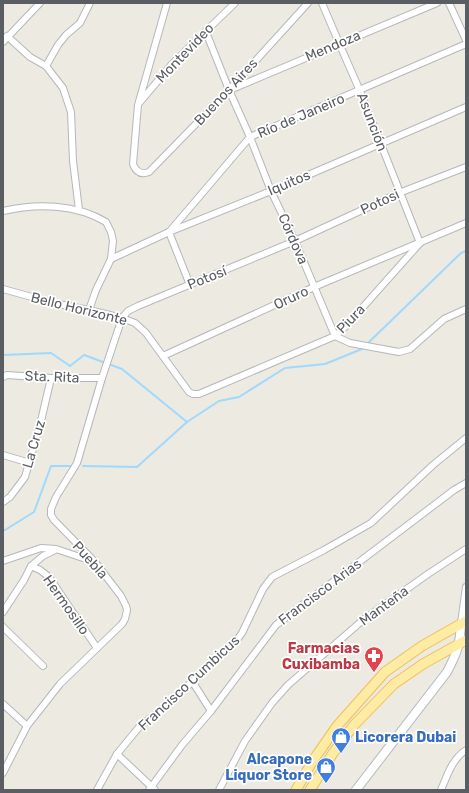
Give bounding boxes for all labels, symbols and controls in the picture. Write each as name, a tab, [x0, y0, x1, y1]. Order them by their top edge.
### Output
street label: Montevideo	[153, 20, 217, 86]
street label: Mendoza	[303, 27, 363, 65]
street label: Buenos Aires	[191, 55, 261, 129]
street label: Río de Janeiro	[255, 90, 347, 142]
street label: Asunción	[353, 90, 391, 154]
street label: Iquitos	[265, 166, 313, 200]
street label: Potosi	[358, 186, 402, 218]
street label: Córdova	[274, 211, 312, 267]
street label: Potosí	[185, 262, 230, 294]
street label: Oruro	[271, 283, 311, 313]
street label: Bello Horizonte	[29, 289, 129, 329]
street label: Piura	[333, 301, 369, 337]
street label: Sta. Rita	[24, 368, 80, 386]
street label: La Cruz	[19, 418, 49, 470]
street label: Puebla	[69, 538, 111, 582]
street label: Francisco Arias	[275, 555, 365, 629]
street label: Hermosillo	[39, 572, 93, 638]
street label: Manteña	[356, 582, 412, 630]
street label: Francisco Cumbicus	[135, 632, 243, 734]
place label: Farmacias Cuxibamba	[282, 640, 360, 673]
pharmacy icon: Farmacias Cuxibamba	[363, 645, 385, 673]
shop icon: Licorera Dubai	[330, 726, 352, 754]
place label: Licorera Dubai	[355, 729, 456, 746]
place label: Alcapone Liquor Store	[225, 751, 312, 784]
shop icon: Alcapone Liquor Store	[315, 756, 337, 784]

